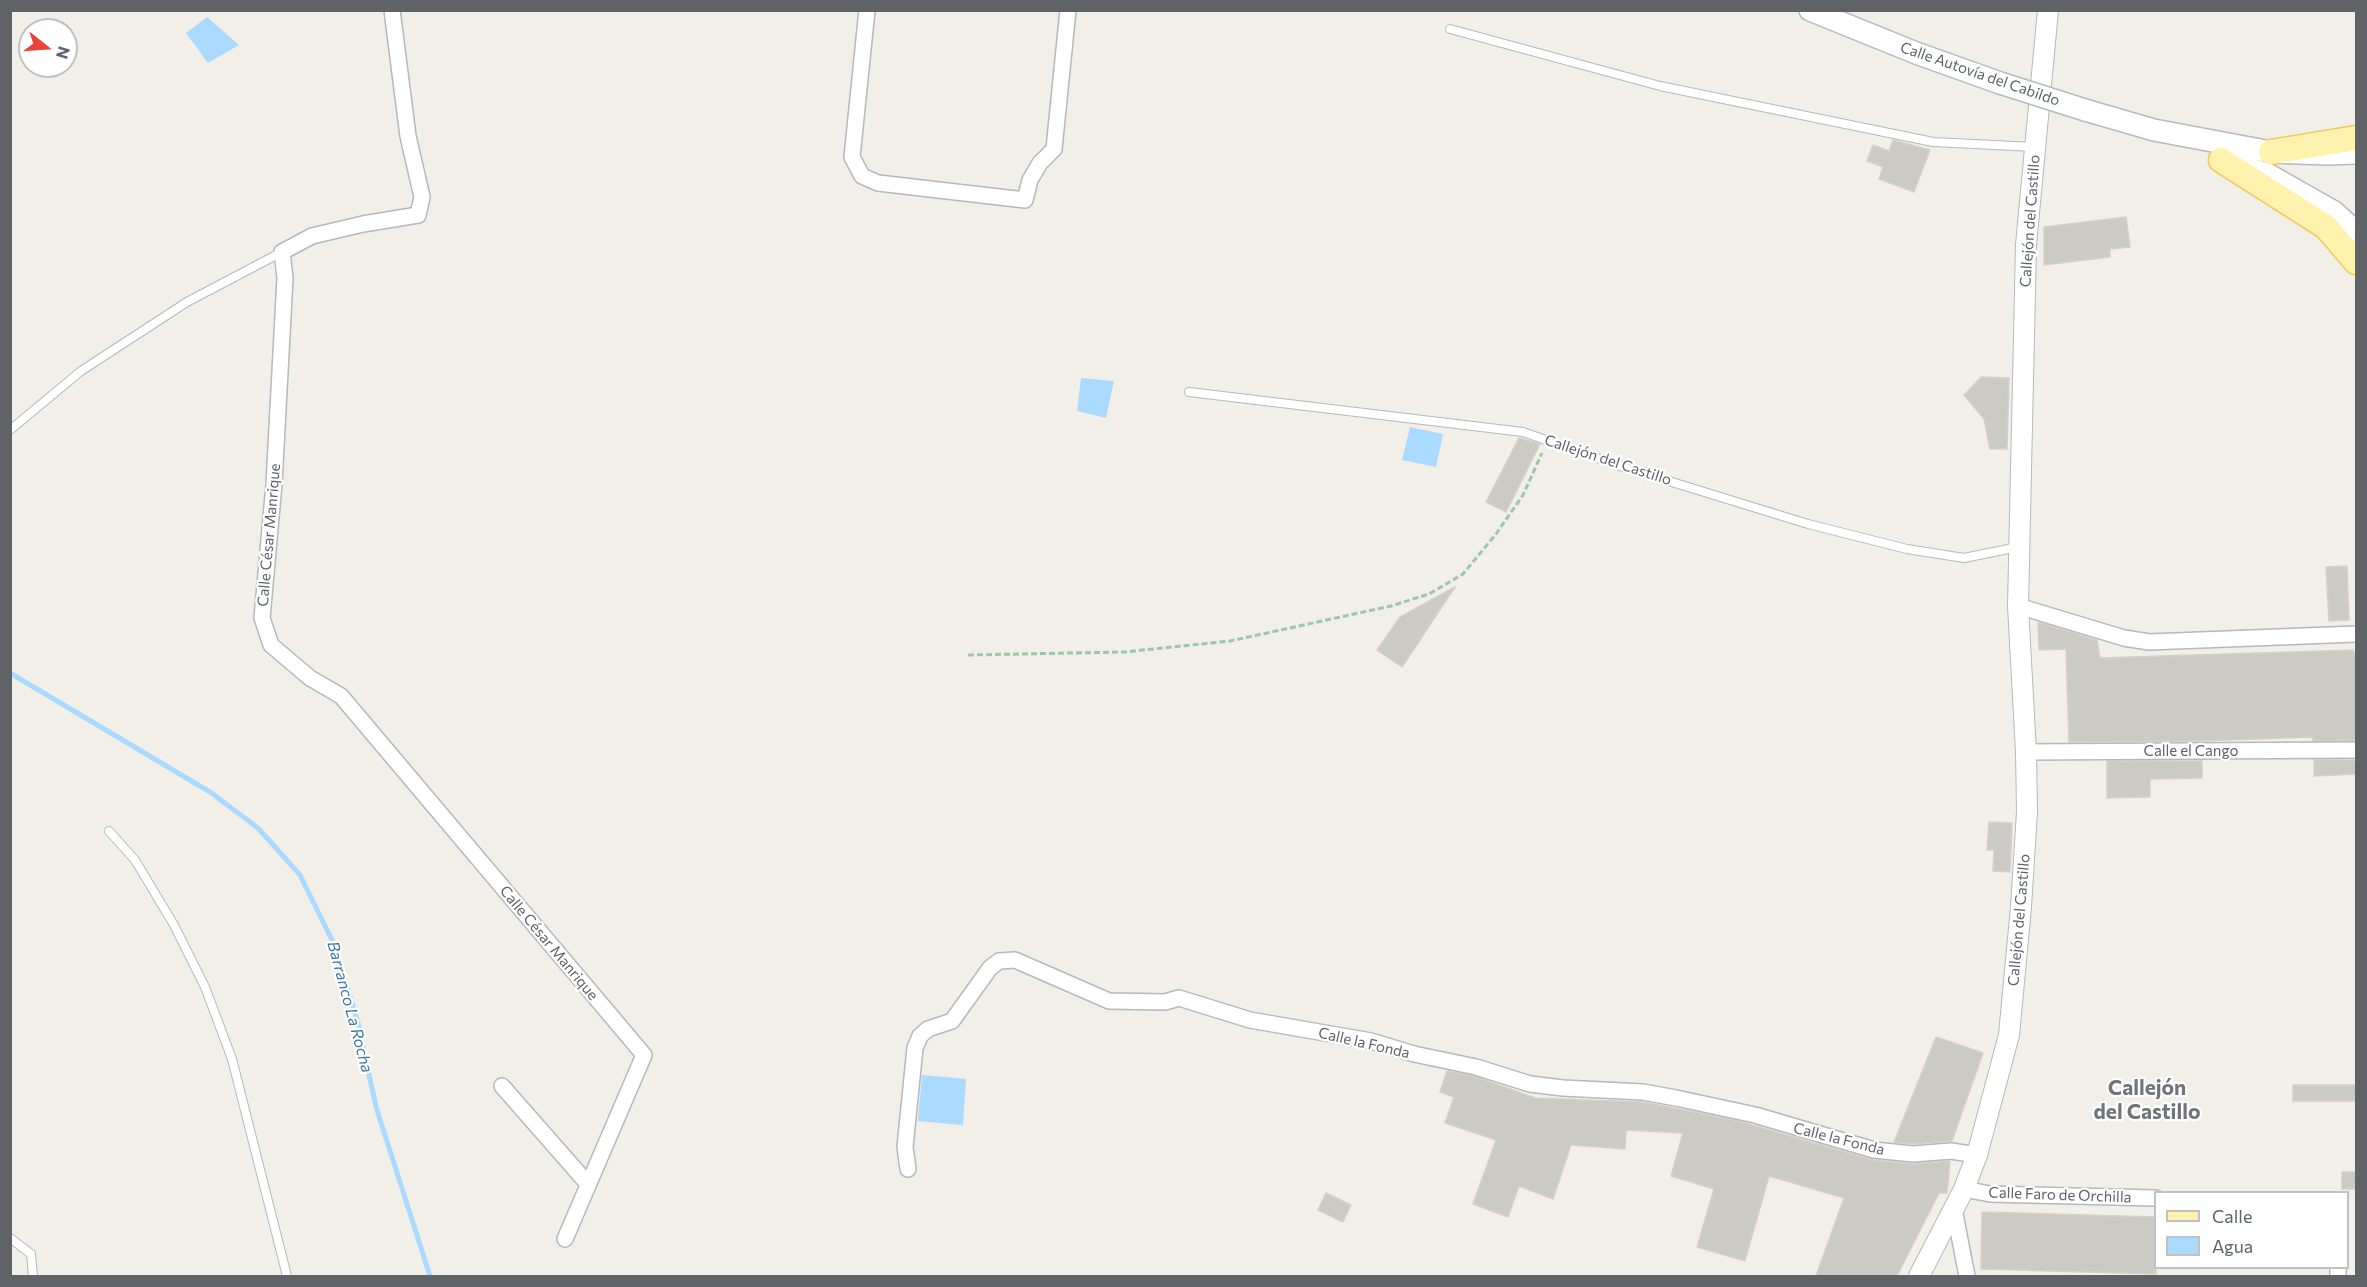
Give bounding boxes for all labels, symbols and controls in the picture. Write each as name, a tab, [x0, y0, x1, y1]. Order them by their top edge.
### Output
north arrow	[18, 18, 78, 78]
street label: Calle Autovía del Cabildo	[1898, 38, 2062, 110]
text: N	[53, 44, 75, 61]
street label: Callejón del Castillo	[2016, 154, 2044, 288]
street label: Callejón del Castillo	[1542, 431, 1674, 489]
street label: Calle César Manrique	[254, 463, 284, 607]
street label: Calle el Cango	[2144, 742, 2238, 760]
street label: Callejón del Castillo	[2004, 853, 2034, 987]
street label: Calle César Manrique	[496, 882, 602, 1004]
water label: Barranco La Rocha	[323, 939, 377, 1075]
street label: Calle la Fonda	[1316, 1024, 1412, 1062]
district label: Callejón del Castillo	[2094, 1075, 2200, 1125]
street label: Calle la Fonda	[1792, 1119, 1886, 1159]
street label: Calle Faro de Orchilla	[1988, 1184, 2132, 1206]
legend	[2154, 1191, 2349, 1269]
text: Calle	[2212, 1205, 2252, 1227]
text: Agua	[2212, 1235, 2253, 1257]

